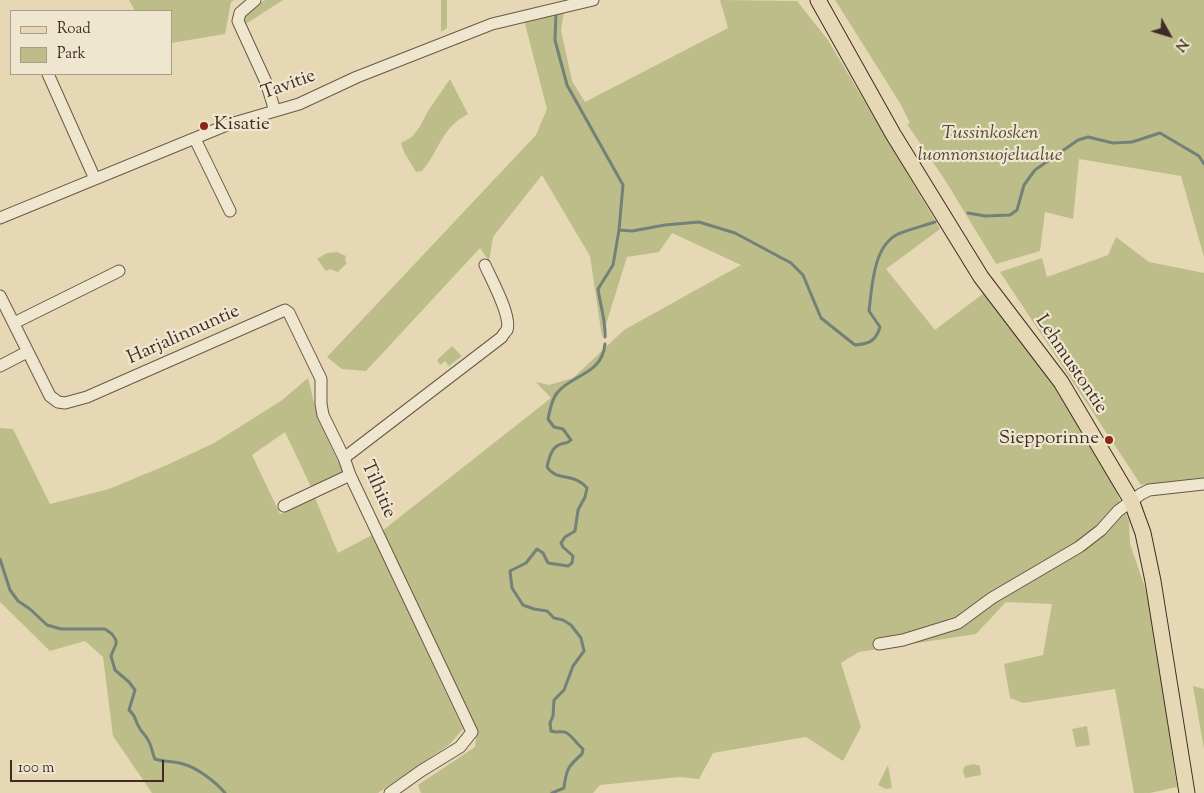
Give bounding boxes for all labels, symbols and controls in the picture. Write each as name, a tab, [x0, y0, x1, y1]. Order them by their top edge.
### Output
legend	[10, 10, 172, 75]
north arrow	[1144, 10, 1194, 60]
text: Road	[57, 19, 91, 40]
text: N	[1169, 34, 1192, 55]
text: Park	[57, 44, 86, 65]
street label: Tavitie	[259, 66, 319, 106]
place label: Kisatie	[214, 115, 270, 137]
marker: Kisatie	[198, 120, 210, 132]
park label: Tussinkosken luonnonsuojelualue	[918, 124, 1062, 168]
street label: Harjalinnuntie	[124, 301, 244, 371]
street label: Lehmustontie	[1029, 311, 1111, 419]
place label: Siepporinne	[999, 429, 1099, 451]
marker: Siepporinne	[1103, 434, 1115, 446]
street label: Tilhitie	[354, 458, 400, 522]
scale bar	[12, 750, 166, 782]
text: 100 m	[18, 758, 54, 779]

